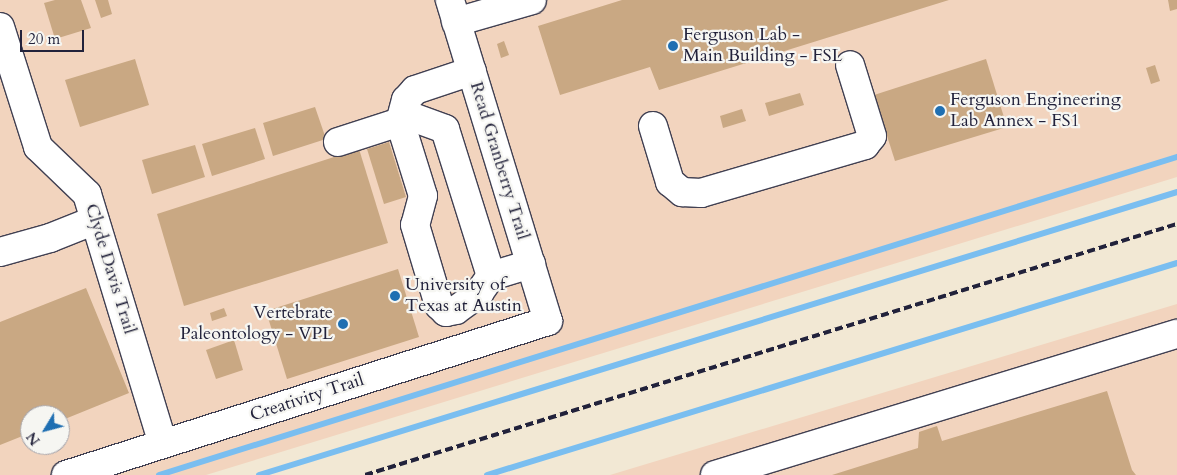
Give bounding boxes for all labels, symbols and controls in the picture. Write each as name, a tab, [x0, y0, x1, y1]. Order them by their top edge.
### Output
scale bar	[22, 20, 86, 52]
place label: Ferguson Lab - Main Building - FSL	[683, 25, 842, 68]
text: 20 m	[28, 29, 60, 49]
marker: Ferguson Lab - Main Building - FSL	[667, 40, 679, 52]
street label: Read Granberry Trail	[465, 79, 533, 243]
place label: Ferguson Engineering Lab Annex - FS1	[950, 90, 1121, 132]
marker: Ferguson Engineering Lab Annex - FS1	[934, 105, 946, 117]
street label: Clyde Davis Trail	[80, 201, 140, 337]
place label: University of Texas at Austin	[405, 275, 522, 318]
marker: University of Texas at Austin	[389, 290, 401, 302]
place label: Vertebrate Paleontology - VPL	[180, 303, 333, 346]
marker: Vertebrate Paleontology - VPL	[337, 318, 349, 330]
street label: Creativity Trail	[247, 369, 367, 427]
north arrow	[20, 405, 70, 455]
text: N	[22, 428, 45, 449]

